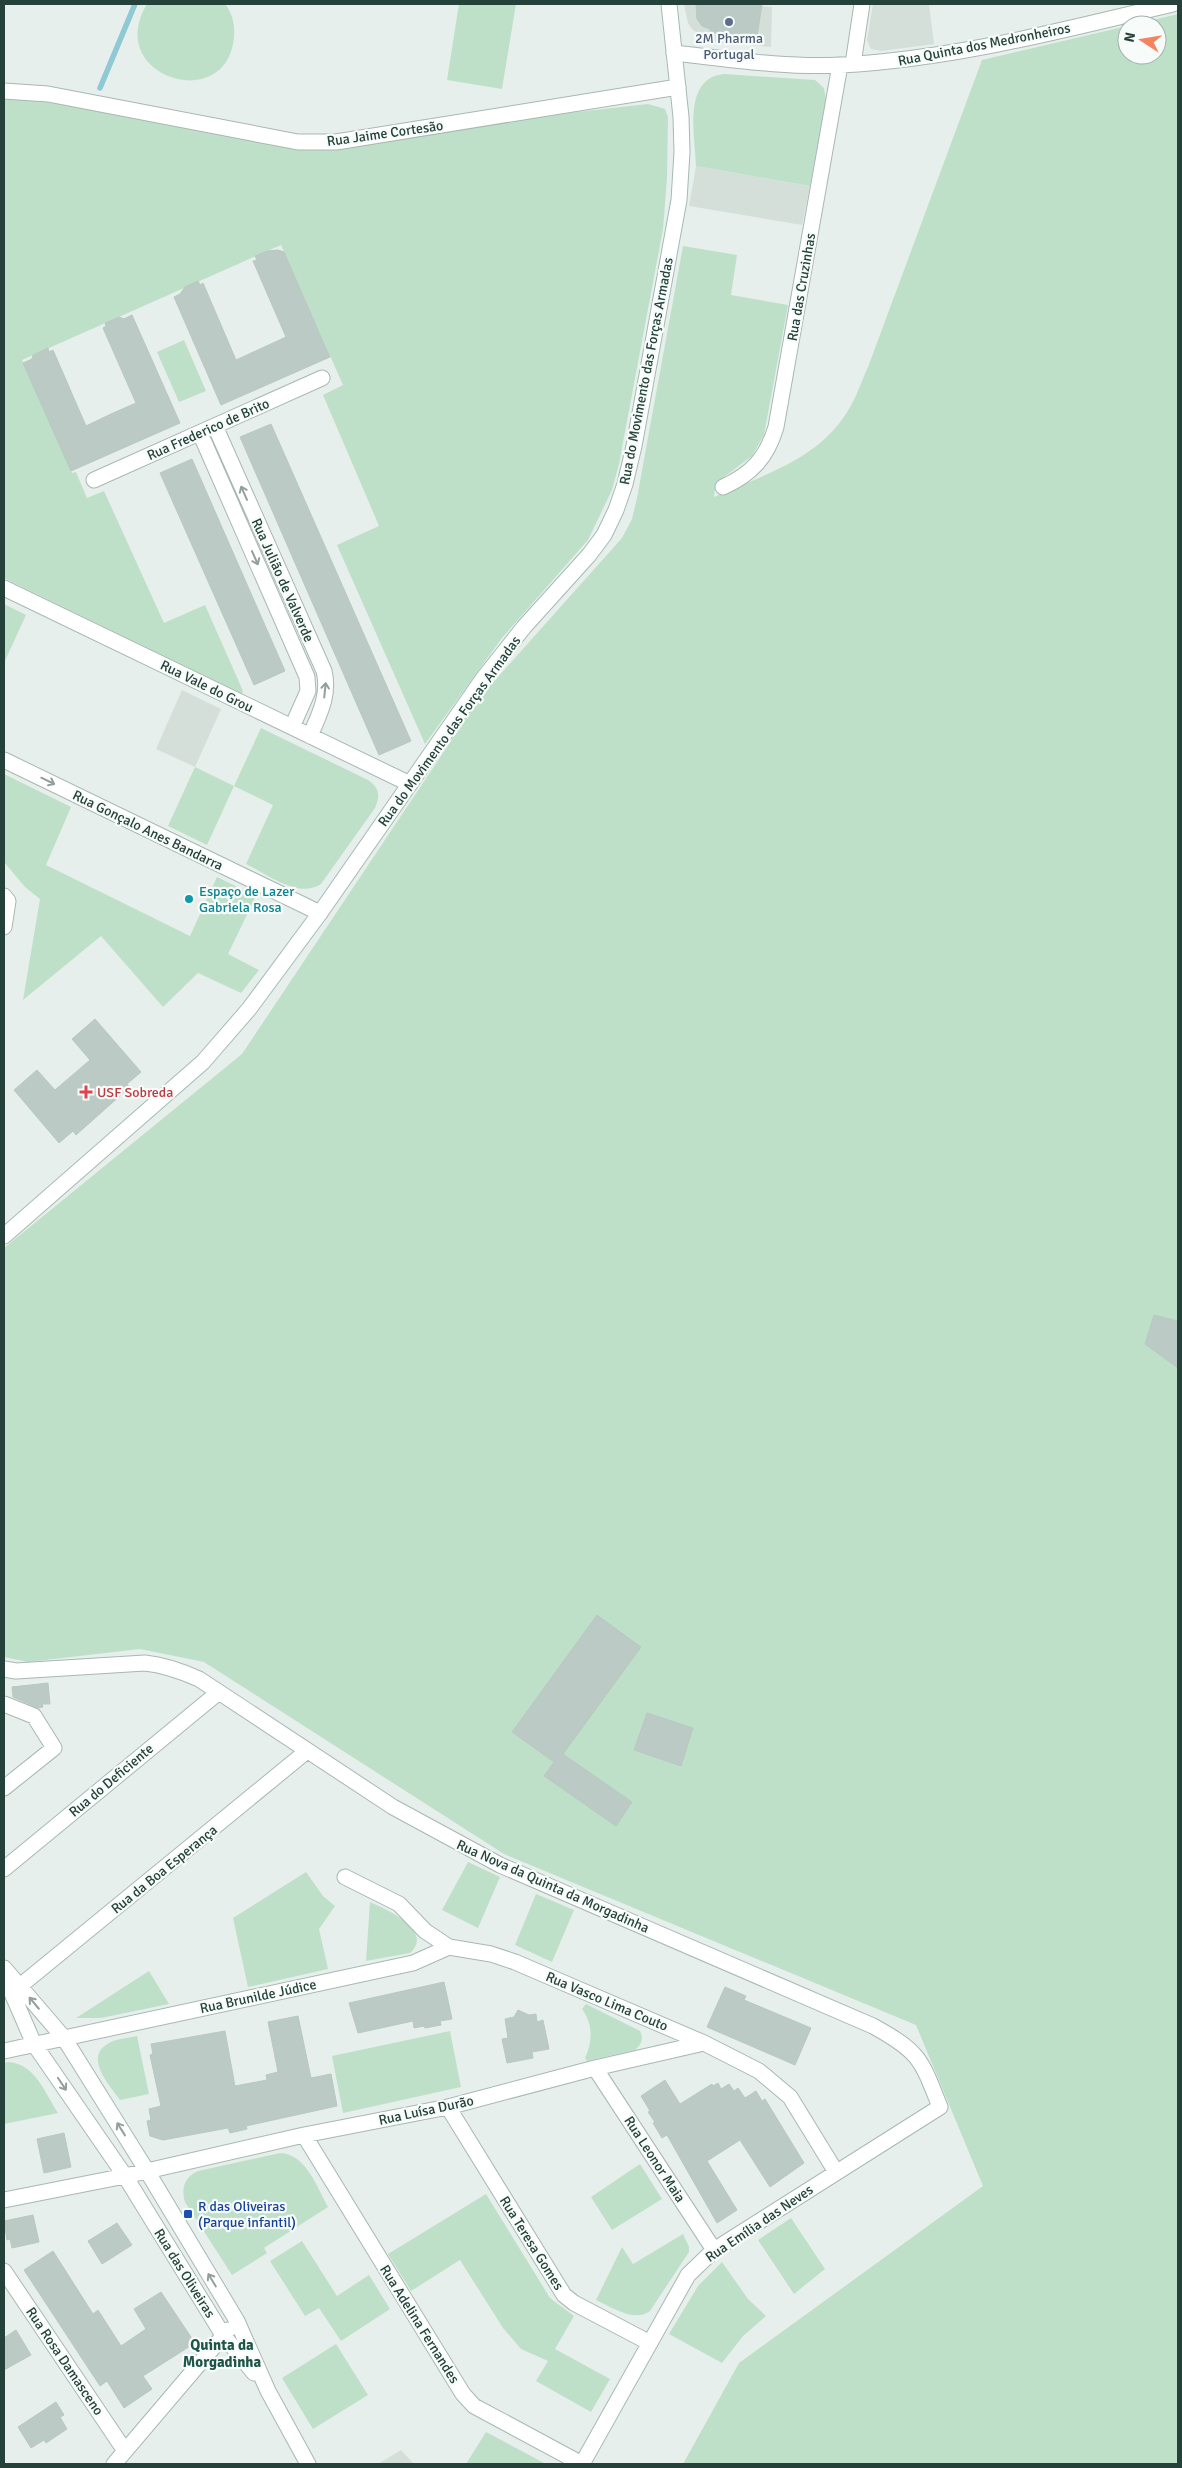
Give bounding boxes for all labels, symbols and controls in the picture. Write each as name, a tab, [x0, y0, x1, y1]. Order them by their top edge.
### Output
north arrow	[1117, 15, 1167, 65]
marker: 2M Pharma Portugal	[723, 16, 735, 28]
street label: Rua Quinta dos Medronheiros	[896, 19, 1072, 70]
place label: 2M Pharma Portugal	[695, 30, 763, 63]
text: N	[1120, 31, 1139, 44]
street label: Rua Jaime Cortesão	[326, 117, 444, 150]
street label: Rua das Cruzinhas	[784, 232, 819, 342]
street label: Rua do Movimento das Forças Armadas	[616, 256, 677, 486]
street label: Rua Frederico de Brito	[144, 395, 272, 464]
one-way arrow	[239, 486, 249, 501]
street label: Rua Julião de Valverde	[248, 516, 318, 645]
one-way arrow	[250, 550, 260, 565]
street label: Rua do Movimento das Forças Armadas	[375, 633, 524, 830]
street label: Rua Vale do Grou	[158, 657, 256, 716]
one-way arrow	[321, 683, 330, 699]
one-way arrow	[40, 777, 55, 787]
street label: Rua Gonçalo Anes Bandarra	[70, 787, 226, 874]
place label: Espaço de Lazer Gabriela Rosa	[199, 883, 295, 916]
marker: Espaço de Lazer Gabriela Rosa	[183, 893, 195, 905]
place label: USF Sobreda	[97, 1084, 173, 1101]
marker: USF Sobreda	[79, 1085, 93, 1099]
street label: Rua do Deficiente	[66, 1740, 157, 1821]
street label: Rua da Boa Esperança	[108, 1821, 221, 1917]
street label: Rua Nova da Quinta da Morgadinha	[454, 1836, 652, 1937]
street label: Rua Vasco Lima Couto	[543, 1968, 670, 2035]
street label: Rua Brunilde Júdice	[198, 1976, 318, 2017]
one-way arrow	[29, 1997, 40, 2010]
one-way arrow	[57, 2077, 67, 2091]
street label: Rua Luísa Durão	[377, 2092, 475, 2129]
street label: Rua Leonor Maia	[620, 2113, 689, 2206]
one-way arrow	[116, 2123, 126, 2137]
street label: Rua Emília das Neves	[702, 2181, 816, 2266]
street label: Rua Teresa Gomes	[496, 2193, 567, 2293]
place label: R das Oliveiras (Parque infantil)	[198, 2198, 296, 2231]
marker: R das Oliveiras (Parque infantil)	[182, 2208, 194, 2220]
street label: Rua das Oliveiras	[150, 2226, 219, 2321]
street label: Rua Adelina Fernandes	[376, 2262, 463, 2387]
one-way arrow	[206, 2273, 216, 2287]
street label: Rua Rosa Damasceno	[22, 2304, 107, 2419]
district label: Quinta da Morgadinha	[183, 2336, 261, 2371]

